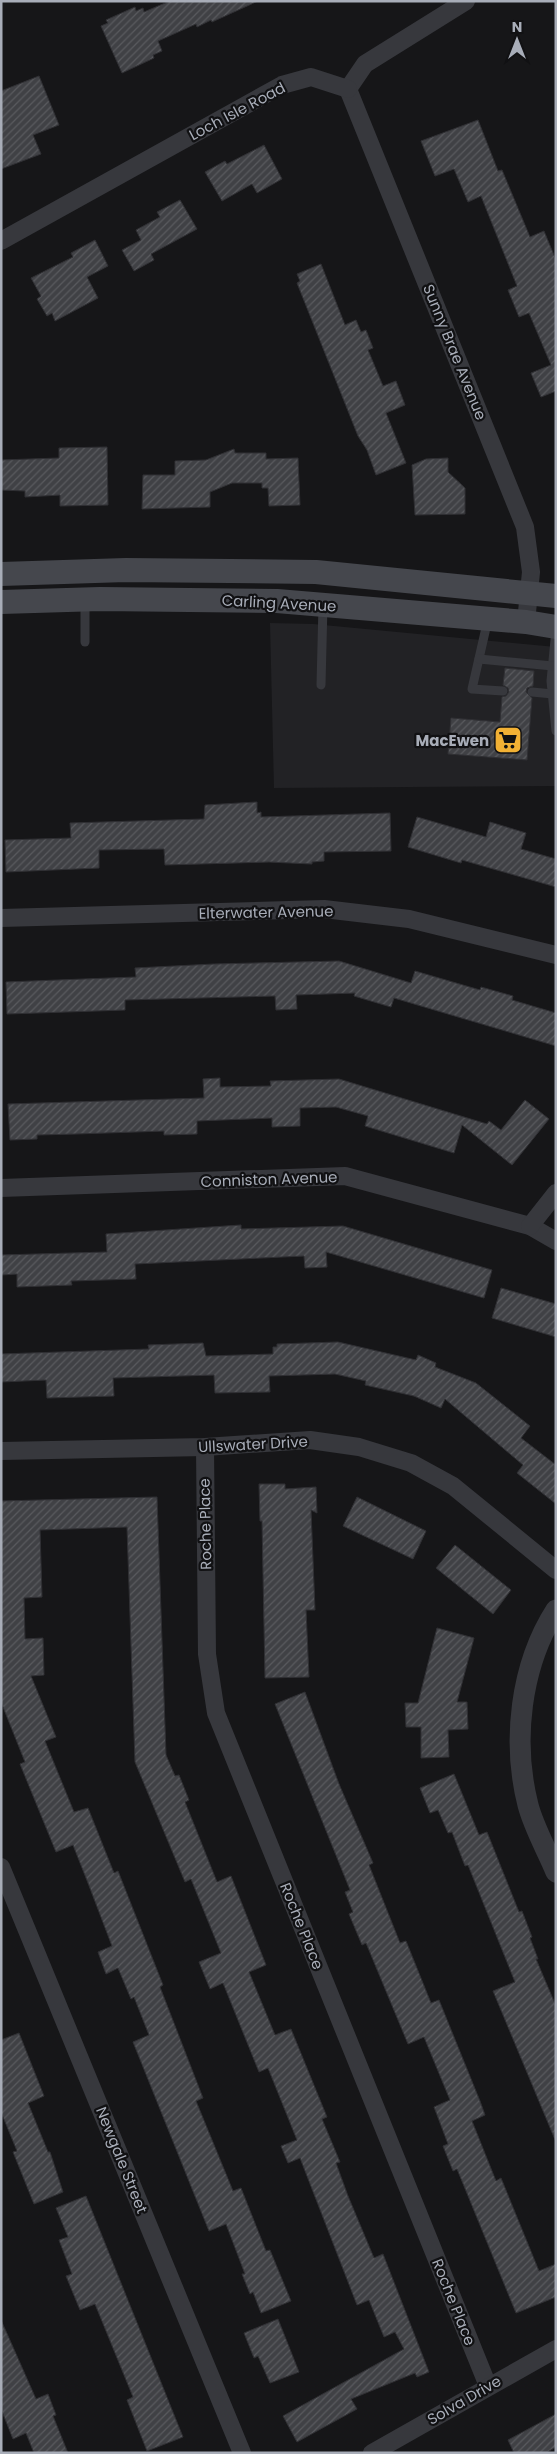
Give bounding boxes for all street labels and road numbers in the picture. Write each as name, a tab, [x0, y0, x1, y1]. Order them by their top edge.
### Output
street label: Loch Isle Road	[185, 77, 289, 145]
street label: Sunny Brae Avenue	[418, 281, 492, 423]
street label: Carling Avenue	[221, 590, 337, 616]
street label: Elterwater Avenue	[198, 900, 334, 924]
street label: Conniston Avenue	[200, 1166, 338, 1192]
street label: Ullswater Drive	[198, 1431, 308, 1457]
street label: Roche Place	[194, 1478, 216, 1570]
street label: Roche Place	[275, 1880, 329, 1972]
street label: Newgale Street	[91, 2104, 153, 2216]
street label: Roche Place	[427, 2256, 481, 2348]
street label: Solva Drive	[423, 2370, 505, 2430]

